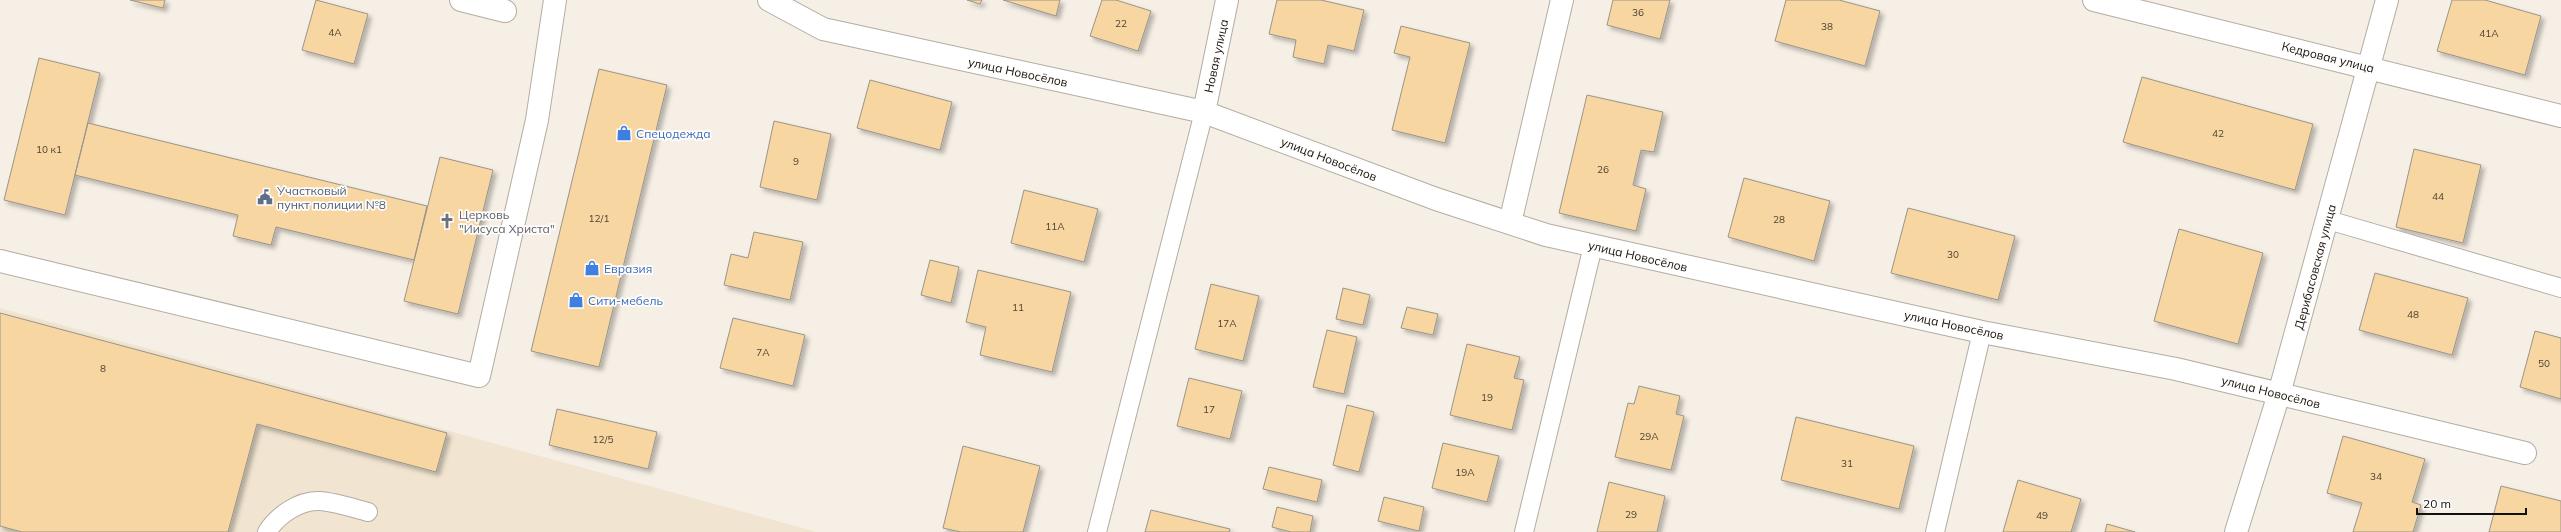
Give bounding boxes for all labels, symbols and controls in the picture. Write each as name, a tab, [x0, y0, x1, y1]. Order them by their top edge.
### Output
house number: 36	[1632, 6, 1644, 19]
house number: 22	[1115, 17, 1127, 30]
street label: Новая улица	[1201, 18, 1231, 94]
house number: 38	[1821, 20, 1833, 33]
house number: 4А	[328, 26, 342, 39]
house number: 41А	[2479, 27, 2499, 40]
street label: Кедровая улица	[2280, 38, 2376, 76]
street label: улица Новосёлов	[967, 54, 1069, 90]
shop icon: Спецодежда	[615, 124, 633, 142]
place label: Спецодежда	[636, 126, 711, 141]
house number: 42	[2212, 127, 2224, 140]
street label: улица Новосёлов	[1279, 134, 1379, 184]
house number: 10 к1	[36, 143, 62, 156]
house number: 9	[793, 155, 799, 168]
house number: 26	[1597, 163, 1609, 176]
place label: Участковый пункт полиции №8	[276, 183, 386, 212]
public building icon: Участковый пункт полиции №8	[256, 188, 274, 206]
house number: 44	[2432, 190, 2444, 203]
street label: Дерибасовская улица	[2291, 203, 2339, 331]
place label: Церковь "Иисуса Христа"	[459, 207, 555, 236]
church icon: Церковь "Иисуса Христа"	[438, 212, 456, 230]
house number: 12/1	[589, 212, 609, 225]
house number: 28	[1773, 213, 1785, 226]
house number: 11А	[1045, 220, 1065, 233]
street label: улица Новосёлов	[1587, 237, 1689, 275]
house number: 30	[1947, 248, 1959, 261]
shop icon: Евразия	[583, 259, 601, 277]
place label: Евразия	[604, 261, 652, 276]
shop icon: Сити-мебель	[567, 291, 585, 309]
place label: Сити-мебель	[588, 293, 663, 308]
house number: 11	[1012, 301, 1024, 314]
street label: улица Новосёлов	[1903, 307, 2005, 343]
house number: 48	[2407, 308, 2419, 321]
house number: 17А	[1217, 317, 1237, 330]
house number: 7А	[756, 346, 770, 359]
house number: 50	[2538, 357, 2550, 370]
house number: 8	[100, 362, 106, 375]
street label: улица Новосёлов	[2220, 372, 2322, 412]
house number: 19	[1481, 391, 1493, 404]
house number: 17	[1203, 403, 1215, 416]
house number: 29А	[1639, 430, 1659, 443]
house number: 12/5	[593, 433, 613, 446]
house number: 31	[1841, 457, 1853, 470]
house number: 19А	[1455, 466, 1475, 479]
house number: 34	[2370, 470, 2382, 483]
scale bar	[2417, 490, 2526, 516]
text: 20 m	[2423, 496, 2451, 511]
house number: 29	[1625, 508, 1637, 521]
house number: 49	[2036, 509, 2048, 522]

